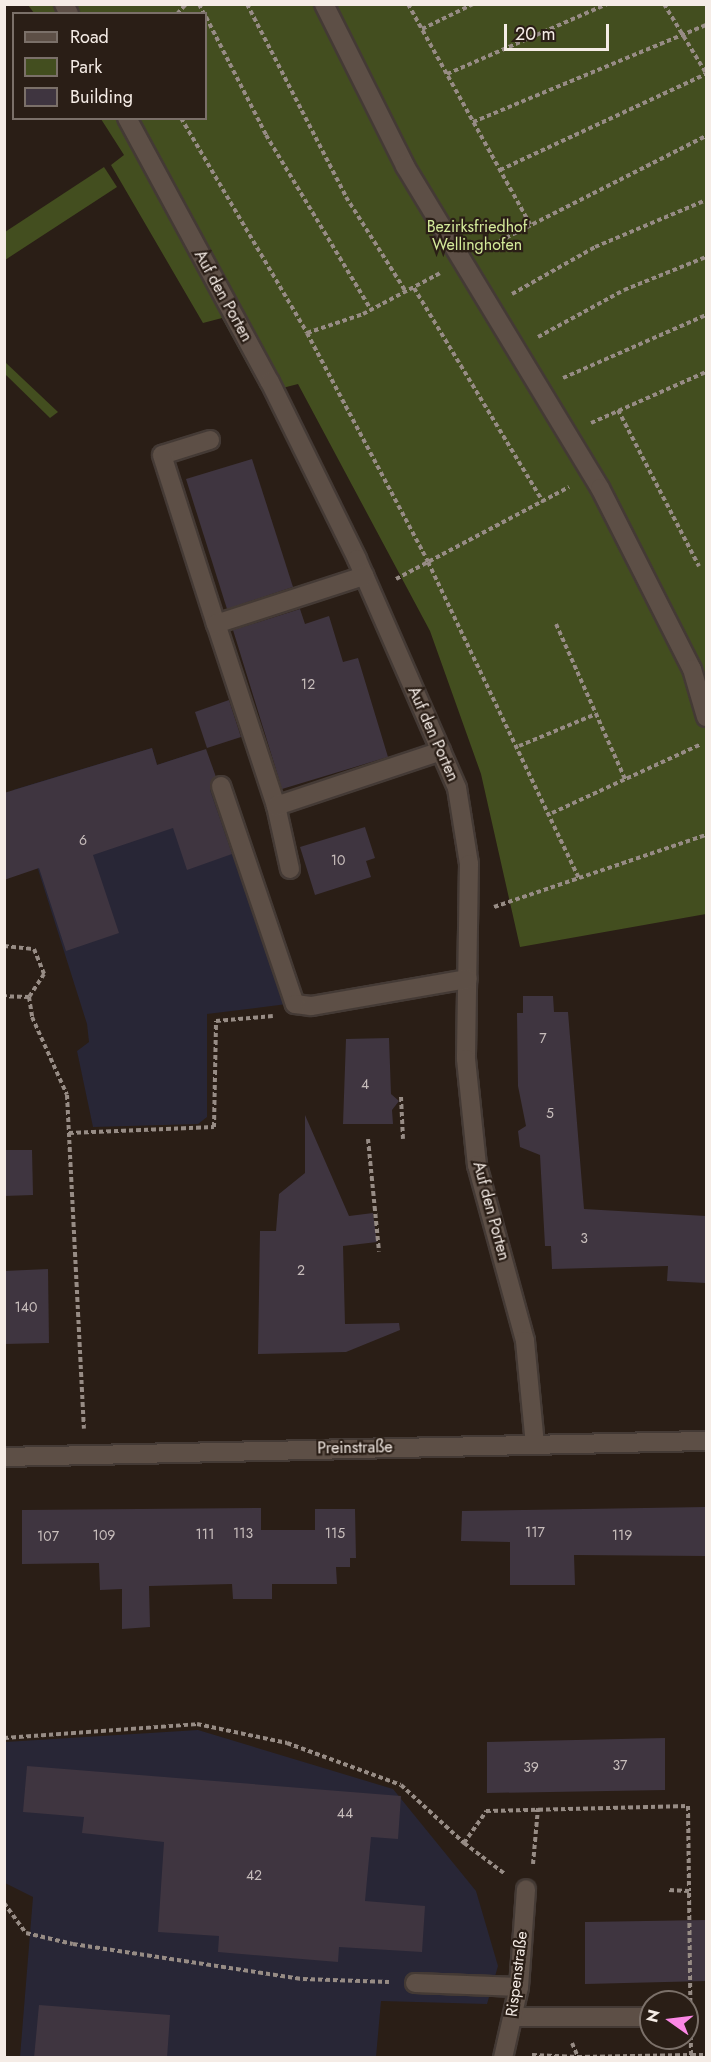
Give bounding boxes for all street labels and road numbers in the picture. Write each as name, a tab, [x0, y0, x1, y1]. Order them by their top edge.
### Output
street label: Auf den Porten	[190, 247, 256, 345]
street label: Auf den Porten	[404, 684, 462, 784]
street label: Auf den Porten	[469, 1159, 513, 1263]
street label: Preinstraße	[317, 1438, 393, 1458]
street label: Rispenstraße	[502, 1930, 532, 2018]

